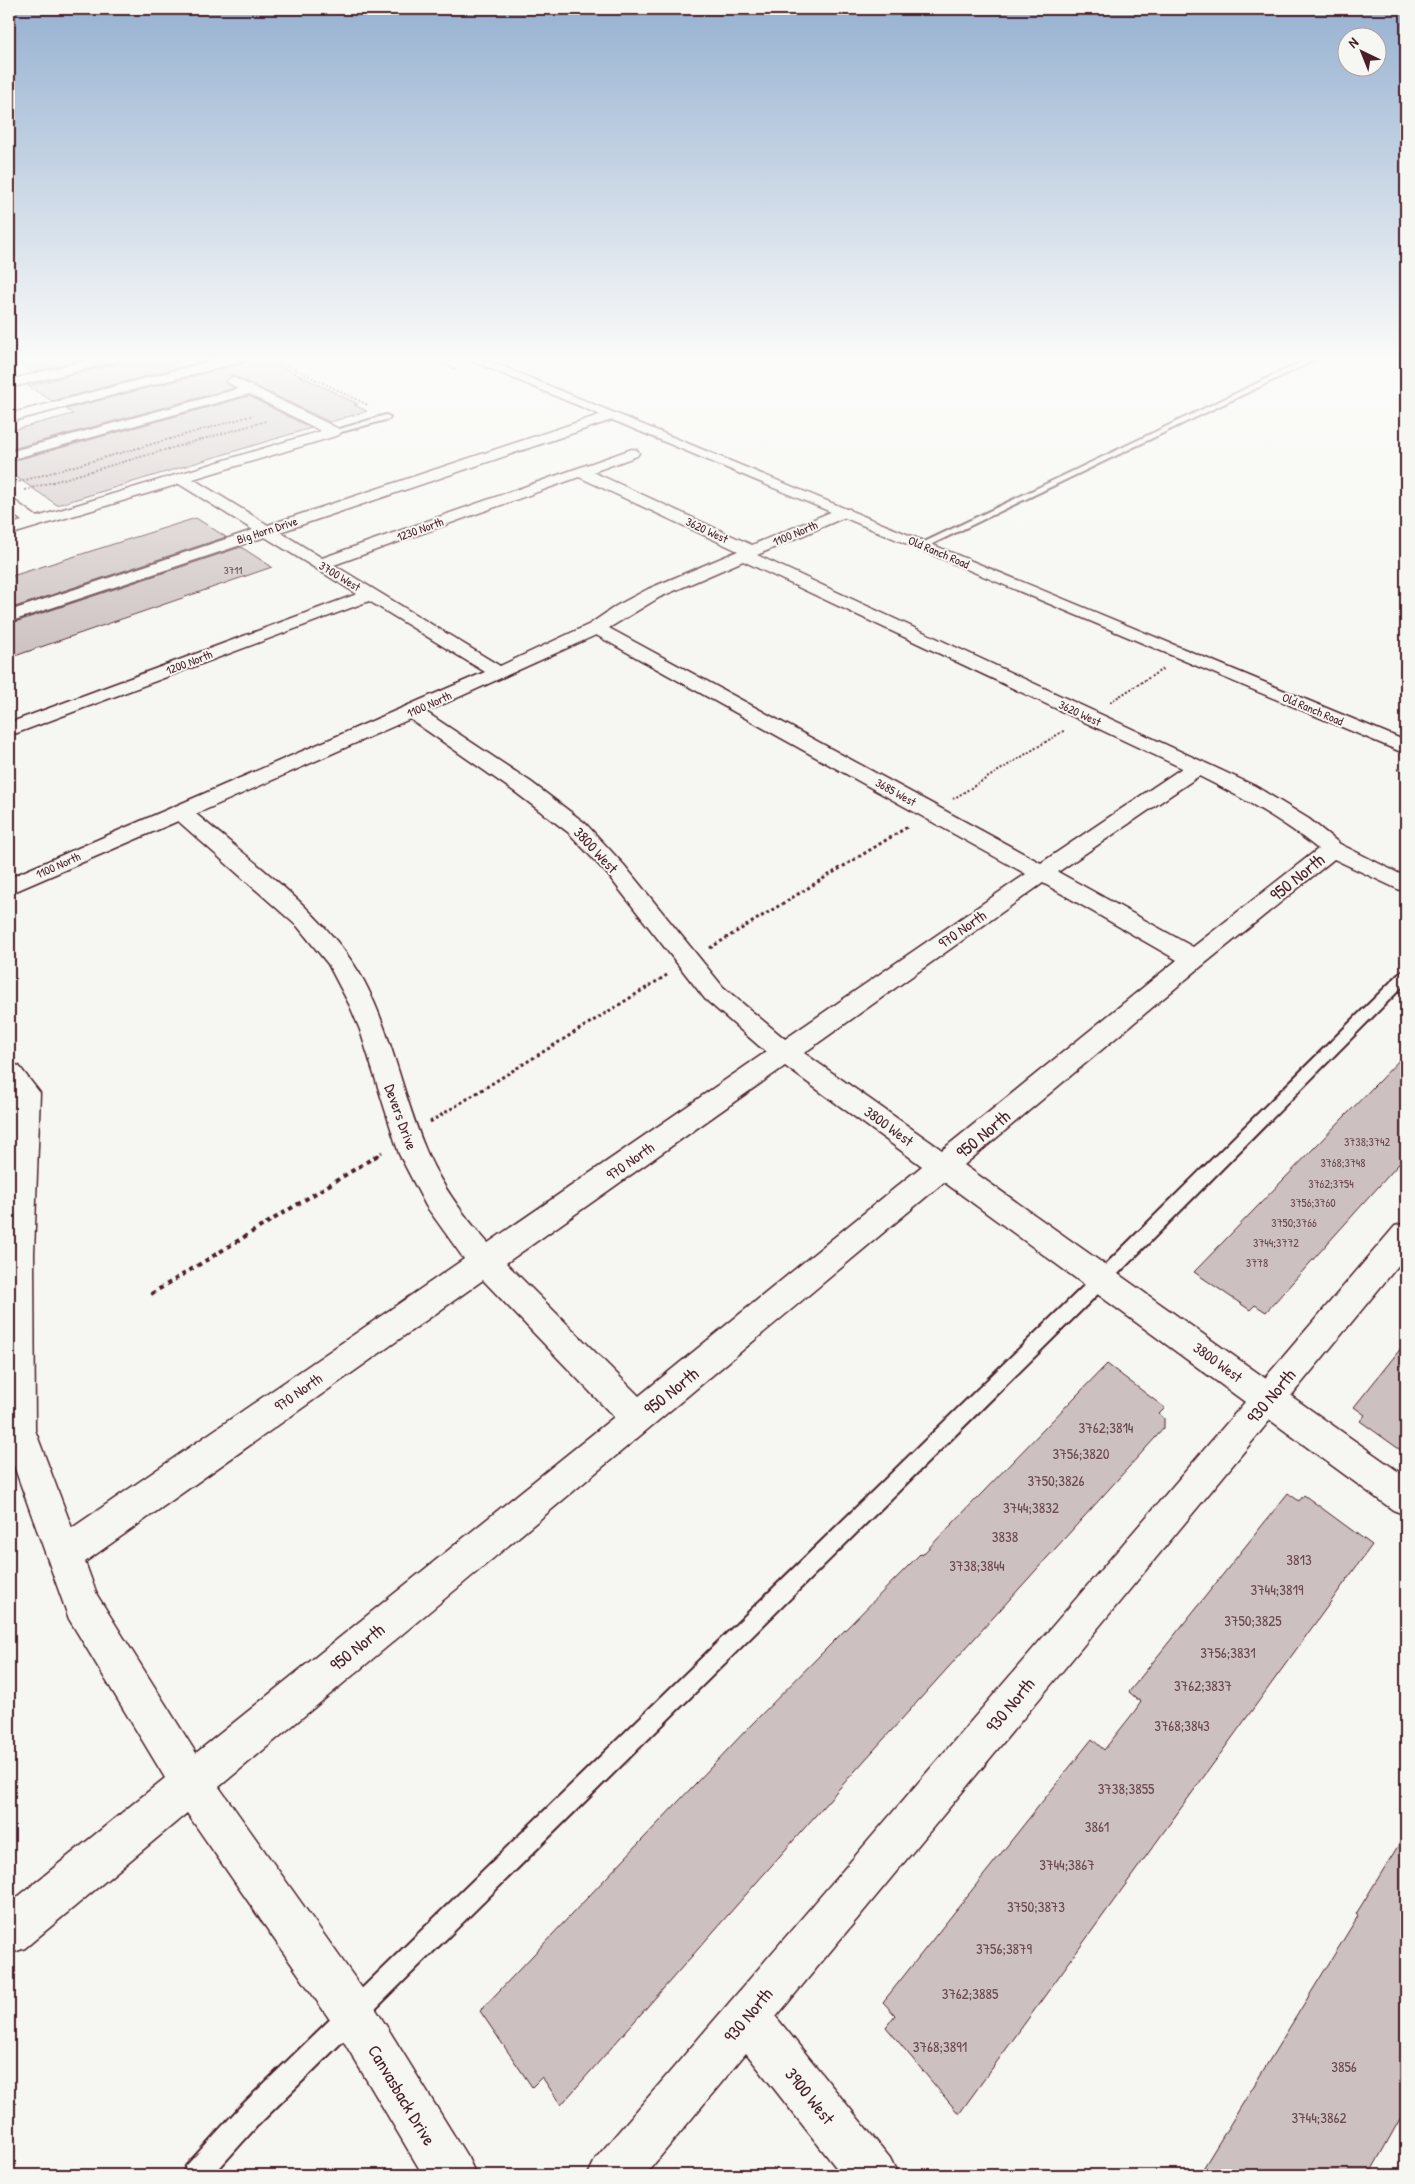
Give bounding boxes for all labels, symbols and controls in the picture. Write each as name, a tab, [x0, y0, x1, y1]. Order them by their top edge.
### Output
north arrow	[1338, 28, 1388, 78]
text: N	[1344, 32, 1362, 52]
street label: Big Horn Drive	[235, 512, 300, 548]
street label: 1230 North	[394, 513, 446, 545]
street label: 3620 West	[683, 513, 732, 548]
street label: 1100 North	[770, 516, 820, 550]
street label: Old Ranch Road	[906, 531, 973, 573]
street label: 3700 West	[316, 557, 365, 596]
house number: 3711	[224, 563, 242, 577]
street label: 1200 North	[163, 645, 215, 679]
street label: 1100 North	[404, 687, 454, 721]
street label: Old Ranch Road	[1280, 688, 1347, 730]
street label: 3620 West	[1056, 696, 1105, 731]
street label: 3685 West	[873, 774, 920, 811]
street label: 3800 West	[569, 822, 623, 878]
street label: 950 North	[1264, 847, 1330, 907]
street label: 1100 North	[33, 848, 83, 882]
street label: 970 North	[934, 905, 990, 953]
street label: Devers Drive	[379, 1081, 423, 1153]
street label: 3800 West	[860, 1101, 919, 1152]
street label: 950 North	[950, 1104, 1016, 1164]
house number: 3738;3742	[1344, 1133, 1390, 1150]
street label: 970 North	[602, 1137, 658, 1185]
house number: 3768;3748	[1320, 1154, 1366, 1171]
house number: 3762;3754	[1308, 1175, 1354, 1192]
house number: 3756;3760	[1290, 1194, 1336, 1211]
house number: 3750;3766	[1271, 1214, 1317, 1231]
house number: 3744;3772	[1253, 1234, 1299, 1251]
house number: 3778	[1246, 1254, 1268, 1271]
street label: 3800 West	[1189, 1337, 1248, 1388]
street label: 950 North	[638, 1361, 704, 1421]
street label: 930 North	[1241, 1363, 1302, 1429]
street label: 970 North	[270, 1368, 326, 1416]
house number: 3762;3814	[1079, 1417, 1134, 1438]
house number: 3756;3820	[1053, 1443, 1110, 1464]
house number: 3750;3826	[1028, 1470, 1084, 1491]
house number: 3744;3832	[1003, 1497, 1059, 1518]
house number: 3838	[992, 1526, 1018, 1547]
house number: 3813	[1286, 1549, 1312, 1570]
house number: 3738;3844	[949, 1555, 1005, 1576]
house number: 3744;3819	[1250, 1579, 1304, 1600]
house number: 3750;3825	[1224, 1610, 1282, 1631]
street label: 950 North	[324, 1617, 390, 1677]
house number: 3756;3831	[1200, 1642, 1256, 1663]
street label: 930 North	[980, 1672, 1041, 1738]
house number: 3762;3837	[1174, 1675, 1232, 1696]
house number: 3768;3843	[1154, 1715, 1210, 1736]
house number: 3738;3855	[1098, 1778, 1155, 1799]
house number: 3861	[1085, 1816, 1109, 1837]
house number: 3744;3867	[1039, 1854, 1095, 1875]
house number: 3750;3873	[1007, 1896, 1065, 1917]
house number: 3756;3879	[976, 1938, 1033, 1959]
street label: 930 North	[718, 1982, 779, 2048]
house number: 3762;3885	[942, 1983, 999, 2004]
house number: 3768;3891	[913, 2036, 967, 2057]
street label: Canvasback Drive	[362, 2040, 442, 2150]
house number: 3856	[1331, 2056, 1357, 2077]
street label: 3900 West	[779, 2062, 841, 2130]
house number: 3744;3862	[1291, 2107, 1347, 2128]

